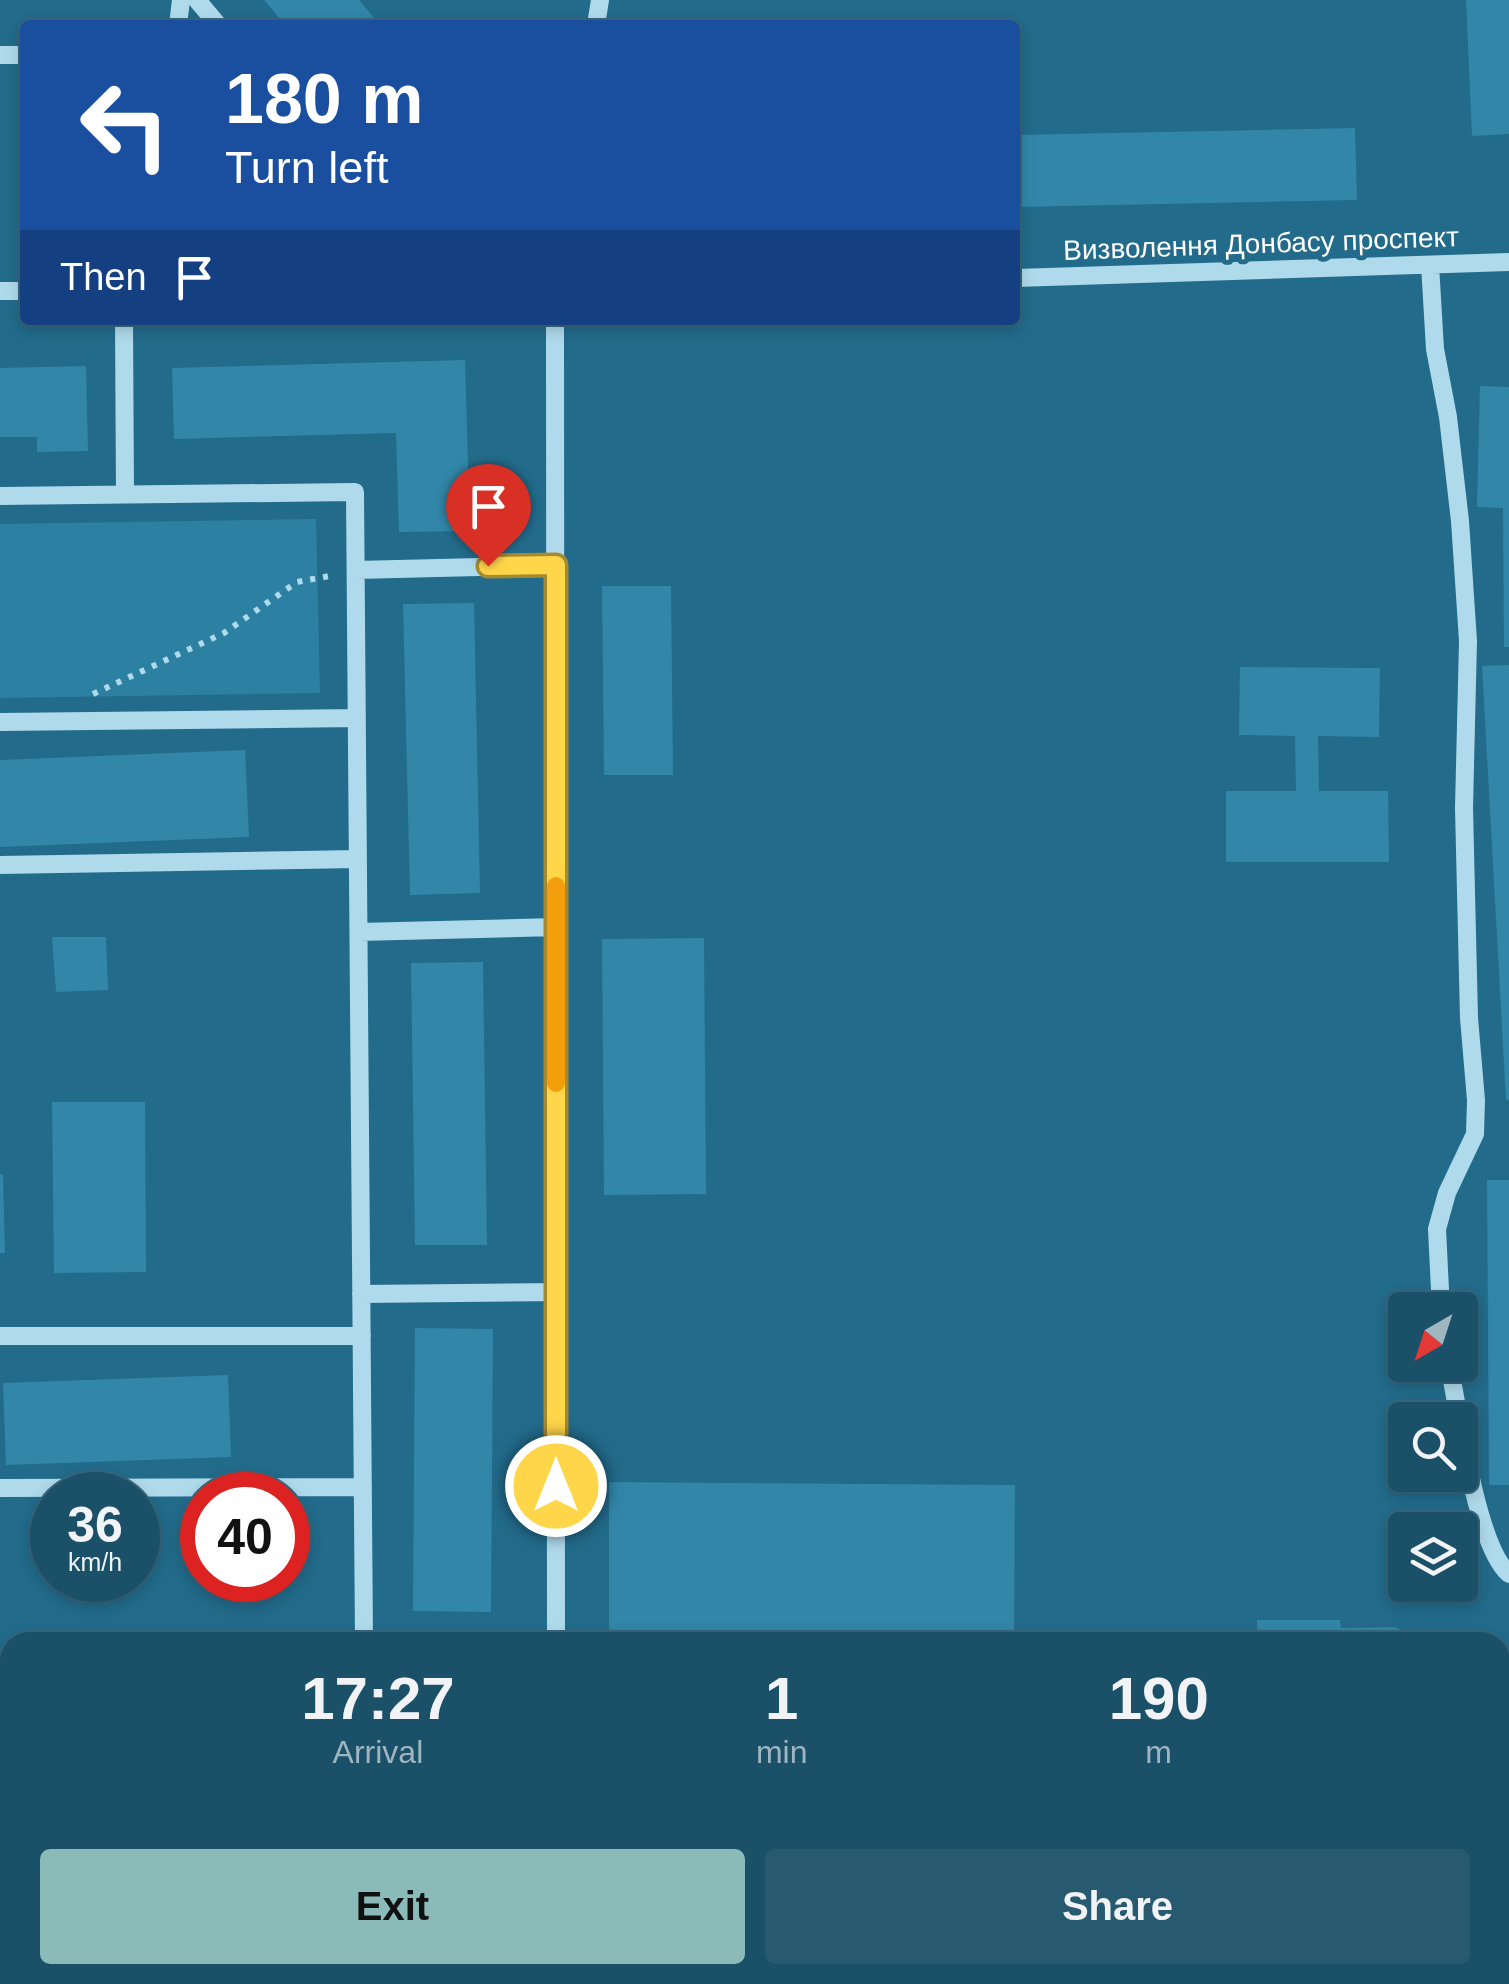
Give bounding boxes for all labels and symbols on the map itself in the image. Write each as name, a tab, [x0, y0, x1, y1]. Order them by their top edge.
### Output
street label: Визволення Донбасу проспект	[1063, 221, 1460, 266]
pin	[446, 464, 531, 567]
north arrow	[1388, 1292, 1478, 1382]
position arrow	[504, 1434, 608, 1538]
speed limit sign: 40	[180, 1472, 310, 1602]

